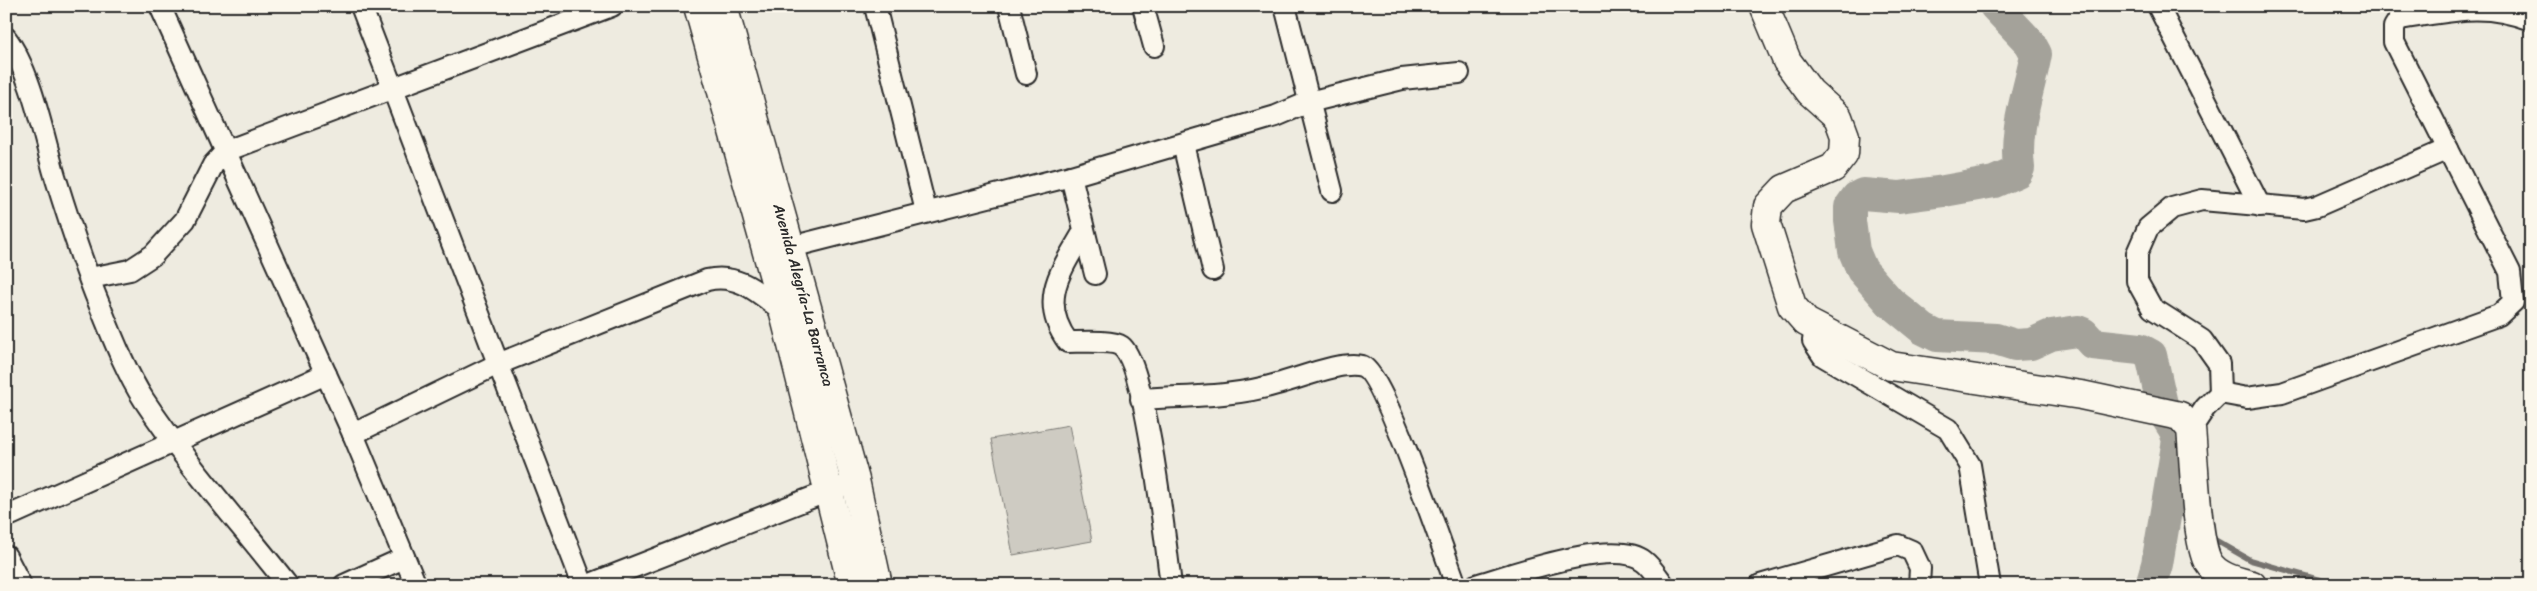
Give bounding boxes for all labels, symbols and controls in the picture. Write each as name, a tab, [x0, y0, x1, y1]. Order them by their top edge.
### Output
street label: Avenida Alegría-La Barranca	[765, 200, 841, 390]

